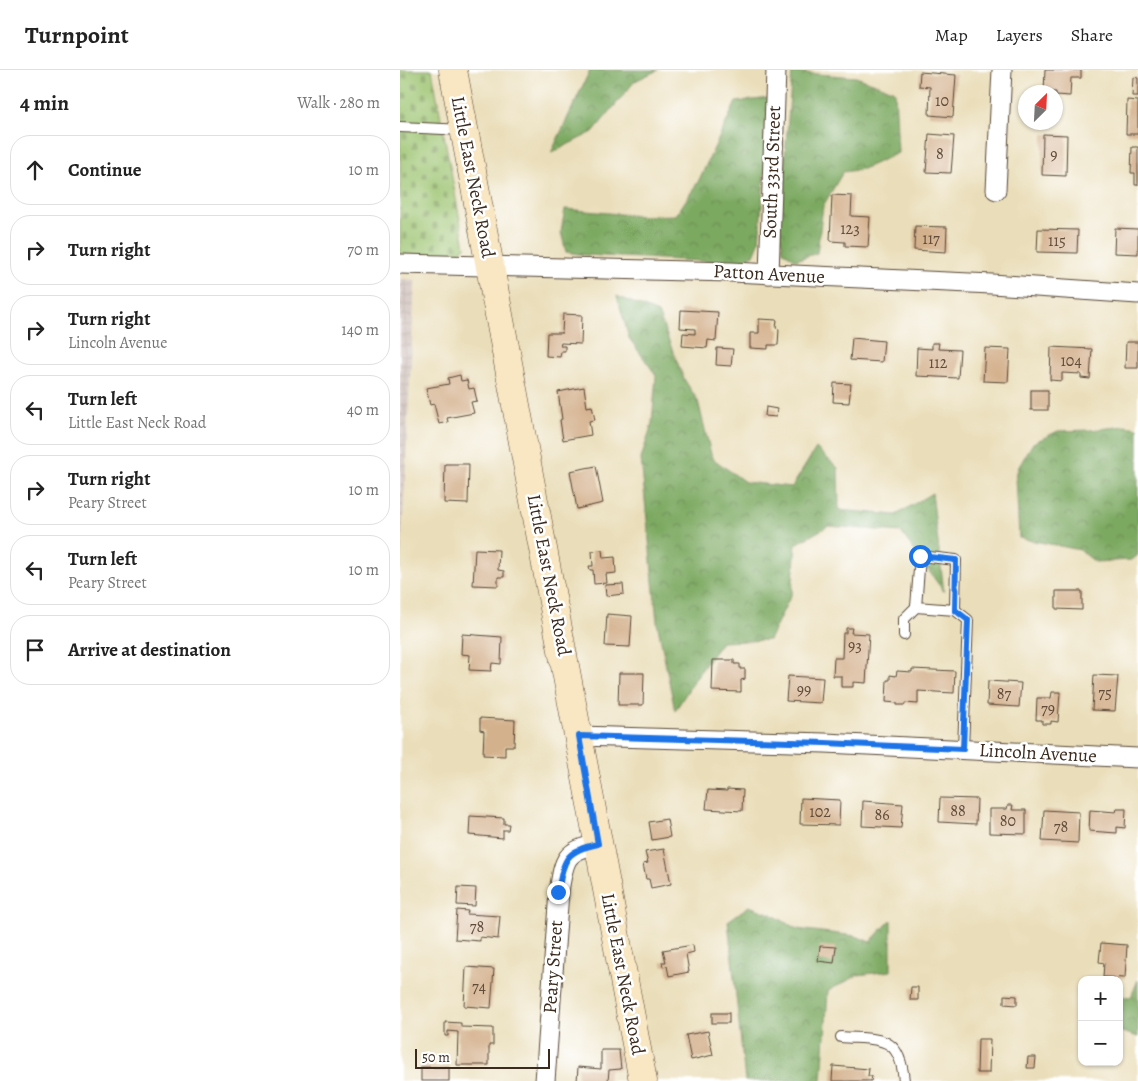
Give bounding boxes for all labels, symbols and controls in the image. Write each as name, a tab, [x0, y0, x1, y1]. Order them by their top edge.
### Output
text: Turnpoint	[25, 19, 129, 51]
text: Map	[935, 23, 968, 47]
text: Layers	[996, 23, 1043, 47]
text: Share	[1071, 23, 1113, 47]
north arrow	[1018, 85, 1063, 130]
text: 4 min	[20, 89, 69, 117]
house number: 10	[935, 90, 949, 112]
text: Walk · 280 m	[297, 92, 380, 114]
street label: Little East Neck Road	[445, 94, 502, 261]
street label: South 33rd Street	[757, 105, 787, 239]
house number: 8	[936, 143, 944, 165]
house number: 9	[1050, 144, 1058, 166]
icon: ahead	[21, 156, 49, 184]
text: Continue	[68, 157, 142, 183]
text: 10 m	[349, 159, 379, 181]
house number: 123	[840, 218, 860, 240]
house number: 117	[922, 228, 940, 250]
house number: 115	[1048, 230, 1066, 252]
icon: right	[21, 236, 49, 264]
text: Turn right	[68, 237, 150, 263]
text: 70 m	[347, 239, 379, 261]
street label: Patton Avenue	[713, 258, 825, 290]
text: Turn right	[68, 306, 150, 332]
icon: right	[21, 316, 49, 344]
text: 140 m	[341, 319, 379, 341]
text: Lincoln Avenue	[68, 332, 167, 354]
house number: 104	[1060, 350, 1082, 372]
house number: 112	[929, 352, 948, 374]
text: Turn left	[68, 386, 137, 412]
icon: left	[21, 396, 49, 424]
text: 40 m	[347, 399, 379, 421]
text: Little East Neck Road	[68, 412, 206, 434]
text: Turn right	[68, 466, 150, 492]
icon: right	[21, 476, 49, 504]
text: 10 m	[349, 479, 379, 501]
text: Peary Street	[68, 492, 147, 514]
street label: Little East Neck Road	[521, 492, 578, 659]
route start	[909, 545, 932, 568]
text: Turn left	[68, 546, 137, 572]
icon: left	[21, 556, 49, 584]
text: 10 m	[349, 559, 379, 581]
text: Peary Street	[68, 572, 147, 594]
house number: 93	[848, 635, 862, 657]
icon: arrive	[21, 636, 49, 664]
text: Arrive at destination	[68, 637, 231, 663]
house number: 99	[797, 679, 811, 701]
house number: 75	[1098, 682, 1112, 704]
house number: 87	[997, 683, 1012, 705]
house number: 79	[1041, 698, 1055, 720]
street label: Lincoln Avenue	[978, 737, 1098, 769]
house number: 88	[950, 800, 966, 822]
house number: 102	[809, 801, 831, 823]
house number: 86	[874, 804, 890, 826]
house number: 80	[1000, 810, 1016, 832]
house number: 78	[1054, 816, 1068, 838]
route end	[547, 881, 570, 904]
street label: Little East Neck Road	[595, 891, 652, 1058]
house number: 78	[470, 916, 484, 938]
street label: Peary Street	[537, 919, 569, 1015]
house number: 74	[472, 976, 486, 998]
map controls	[1078, 976, 1123, 1066]
button: +	[1078, 976, 1123, 1021]
button: −	[1078, 1021, 1123, 1066]
scale bar	[415, 1046, 550, 1069]
text: 50 m	[422, 1048, 450, 1067]

